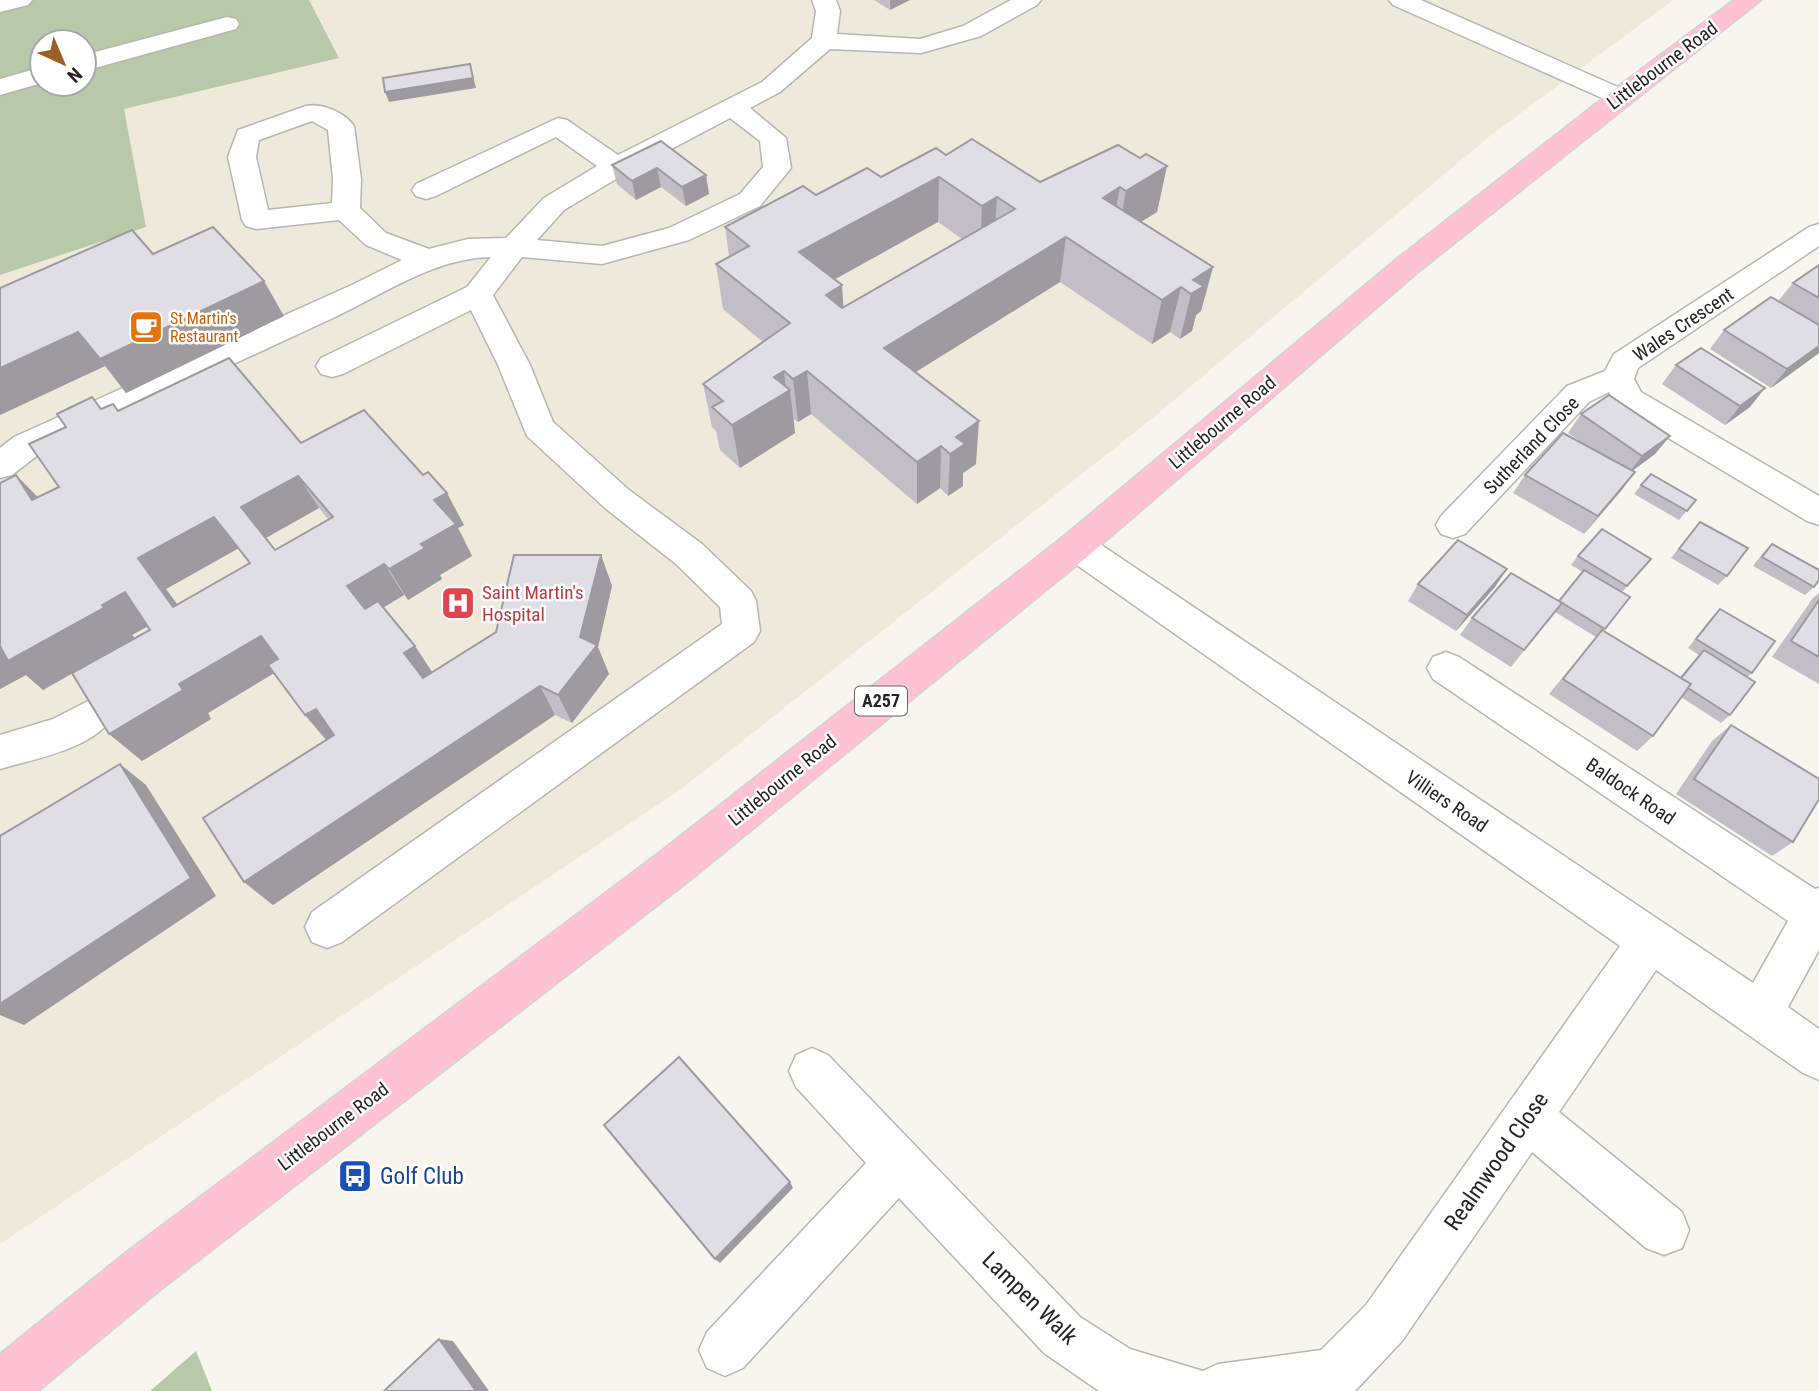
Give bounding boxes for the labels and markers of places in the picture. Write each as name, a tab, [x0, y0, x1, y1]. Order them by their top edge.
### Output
cafe icon: St Martin's Restaurant	[127, 308, 165, 346]
place label: St Martin's Restaurant	[170, 309, 238, 346]
place label: Saint Martin's Hospital	[482, 581, 584, 626]
hospital icon: Saint Martin's Hospital	[439, 584, 477, 622]
bus stop icon: Golf Club	[336, 1157, 374, 1195]
place label: Golf Club	[380, 1163, 464, 1190]

